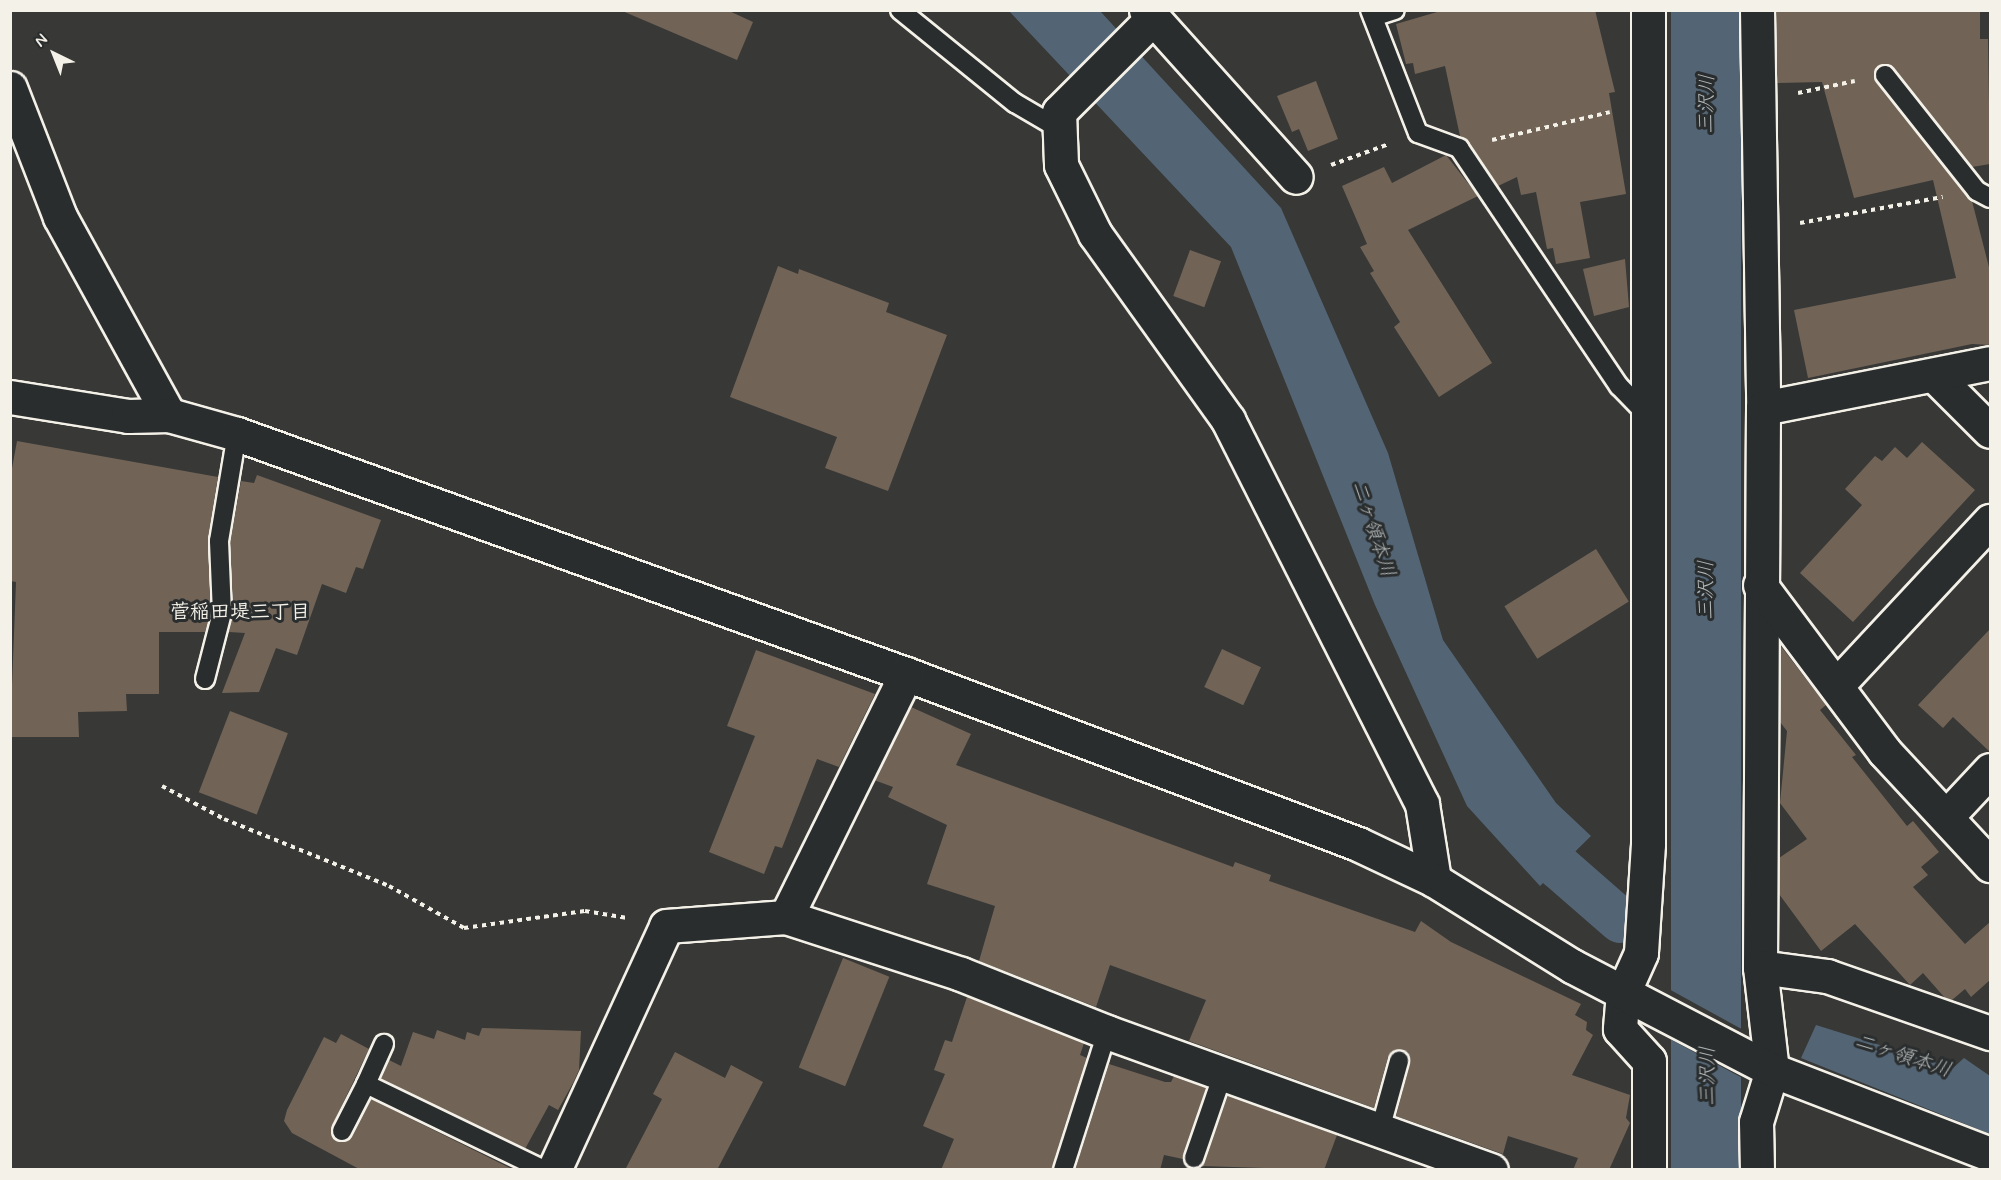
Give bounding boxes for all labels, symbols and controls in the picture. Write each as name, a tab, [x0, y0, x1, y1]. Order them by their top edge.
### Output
north arrow	[24, 24, 84, 84]
text: N	[30, 29, 52, 52]
water label: 三沢川	[1694, 74, 1720, 134]
water label: 二ヶ領本川	[1346, 478, 1400, 580]
water label: 三沢川	[1694, 560, 1718, 620]
district label: 菅稲田堤三丁目	[170, 600, 310, 624]
water label: 二ヶ領本川	[1852, 1029, 1954, 1083]
water label: 三沢川	[1696, 1046, 1720, 1106]

